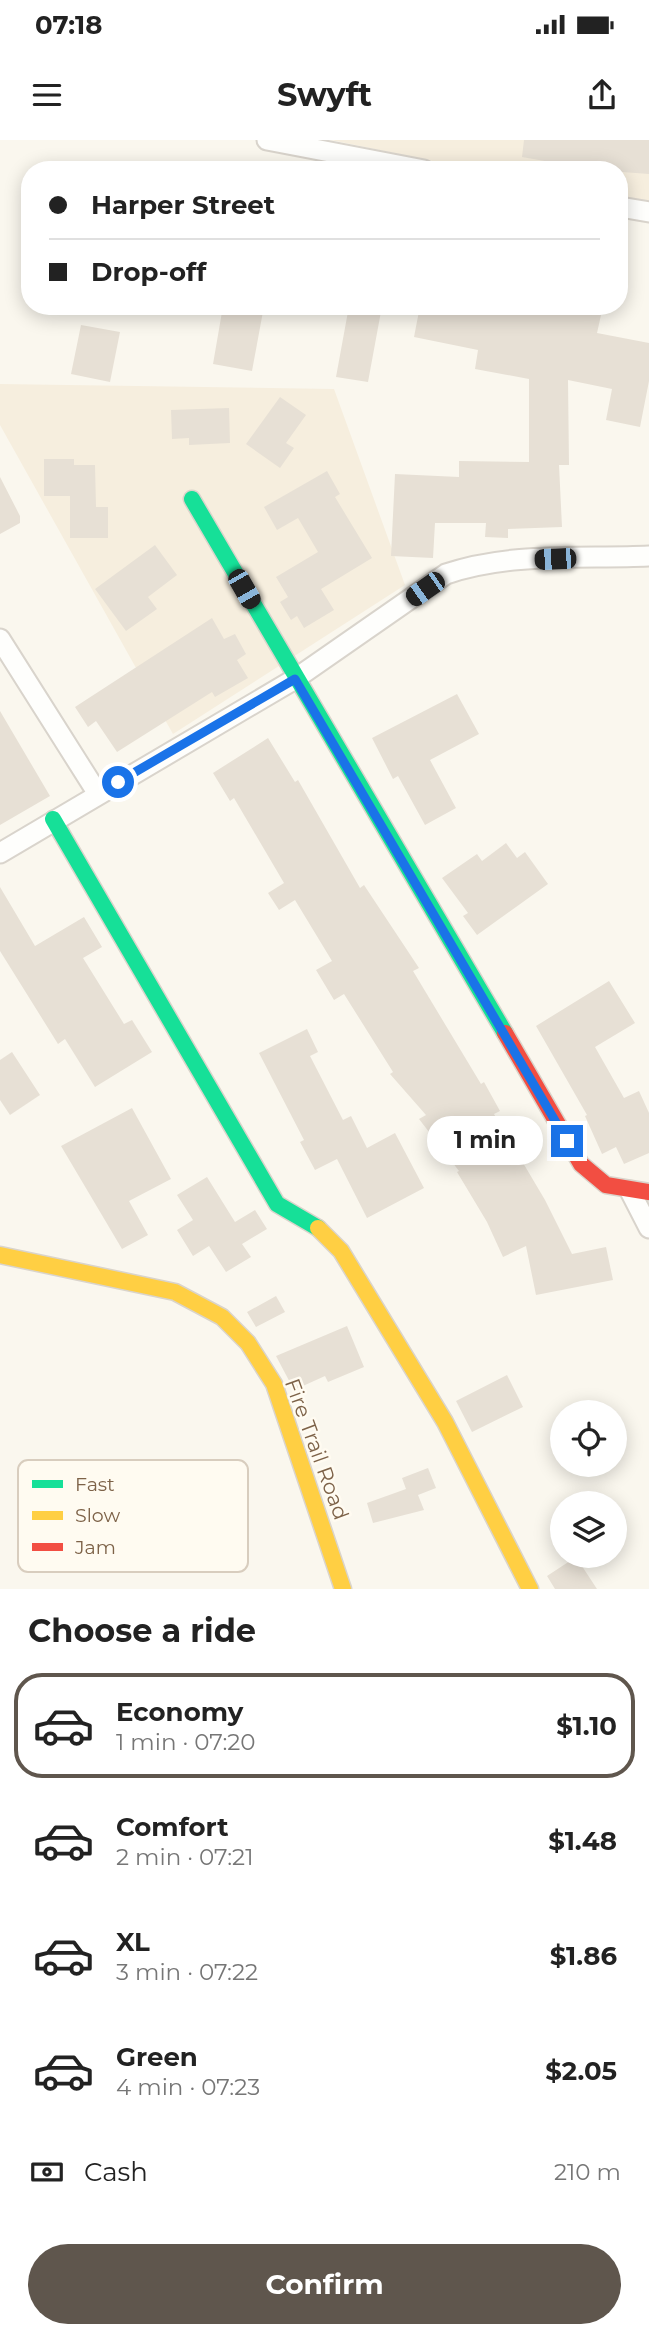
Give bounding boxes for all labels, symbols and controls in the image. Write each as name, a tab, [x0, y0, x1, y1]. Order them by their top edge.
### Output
text: 07:18	[35, 9, 102, 41]
text: Swyft	[277, 75, 372, 114]
icon: menu	[28, 76, 66, 114]
icon: share	[583, 76, 621, 114]
text: Harper Street	[91, 189, 275, 221]
text: Drop-off	[91, 256, 206, 288]
car	[534, 548, 577, 570]
car	[225, 566, 264, 612]
car	[402, 568, 449, 610]
route start	[102, 766, 134, 798]
callout: 1 min	[427, 1116, 542, 1166]
route end	[551, 1125, 583, 1157]
text: 1 min	[454, 1126, 516, 1154]
street label: Fire Trail Road	[280, 1375, 354, 1523]
map controls	[550, 1400, 627, 1568]
button: locate	[550, 1400, 627, 1477]
legend	[18, 1460, 248, 1572]
text: Fast	[75, 1473, 115, 1496]
button: layers	[550, 1491, 627, 1568]
text: Slow	[75, 1504, 120, 1527]
text: Jam	[74, 1536, 116, 1559]
text: Choose a ride	[28, 1611, 256, 1650]
icon: car	[32, 1694, 95, 1757]
text: Economy	[116, 1696, 243, 1728]
text: $1.10	[556, 1710, 617, 1742]
text: 1 min · 07:20	[116, 1728, 256, 1756]
icon: car	[32, 1809, 95, 1872]
text: Comfort	[116, 1811, 228, 1843]
text: $1.48	[548, 1825, 617, 1857]
text: 2 min · 07:21	[116, 1843, 253, 1871]
icon: car	[32, 1924, 95, 1987]
text: XL	[116, 1926, 150, 1958]
text: $1.86	[550, 1940, 617, 1972]
text: 3 min · 07:22	[116, 1958, 258, 1986]
icon: car	[32, 2039, 95, 2102]
text: Green	[116, 2041, 198, 2073]
text: $2.05	[545, 2055, 617, 2087]
text: 4 min · 07:23	[116, 2073, 260, 2101]
icon: cash	[28, 2153, 66, 2191]
text: Cash	[84, 2156, 148, 2188]
text: 210 m	[554, 2158, 621, 2186]
button: Confirm	[28, 2244, 621, 2324]

